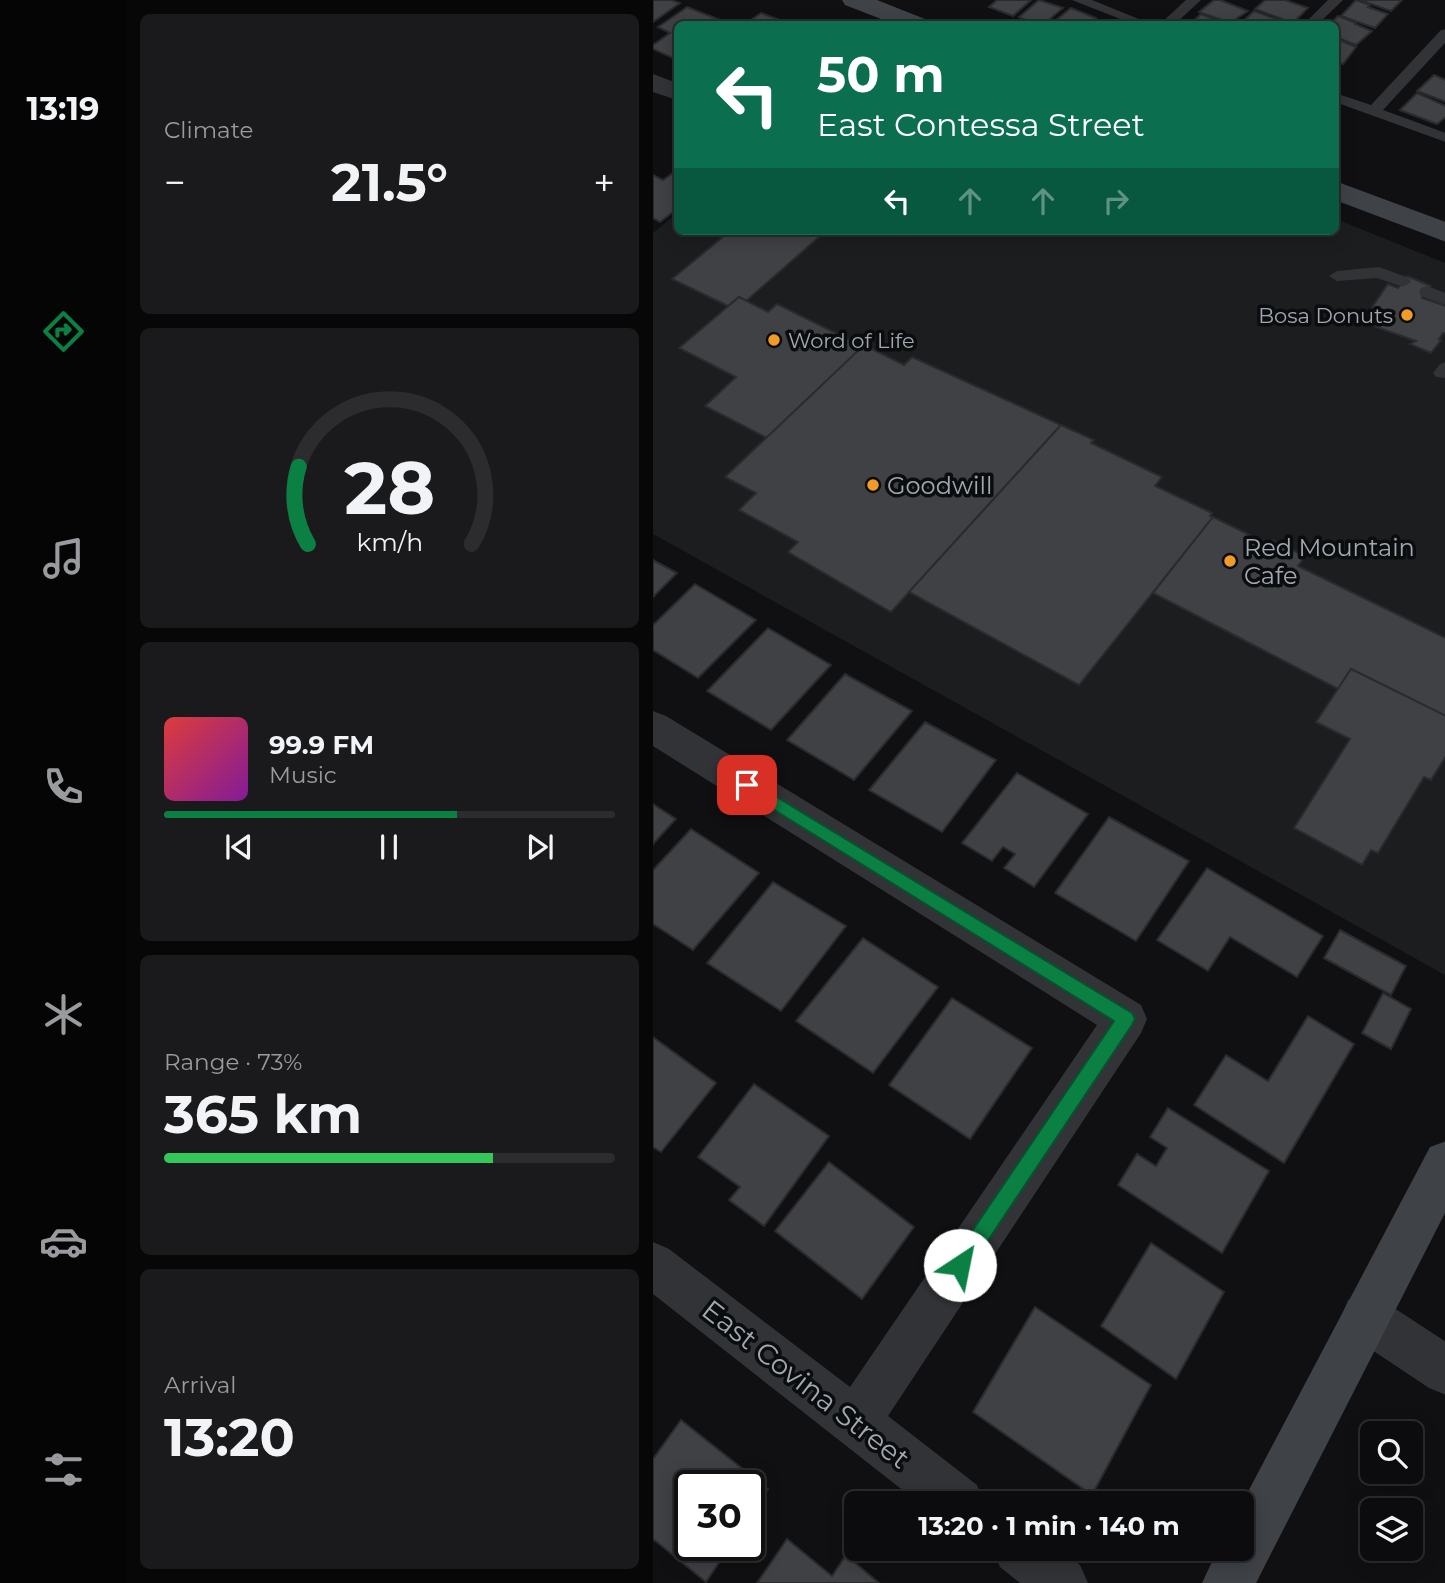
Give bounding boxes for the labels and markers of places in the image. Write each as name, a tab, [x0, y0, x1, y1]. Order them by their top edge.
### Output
place label: Bosa Donuts	[1258, 303, 1393, 328]
marker: Bosa Donuts	[1399, 307, 1415, 323]
place label: Word of Life	[788, 328, 915, 353]
marker: Word of Life	[766, 332, 782, 348]
place label: Goodwill	[887, 471, 992, 500]
marker: Goodwill	[865, 477, 881, 493]
place label: Red Mountain Cafe	[1244, 533, 1415, 590]
marker: Red Mountain Cafe	[1222, 553, 1238, 569]
pin	[717, 755, 777, 815]

